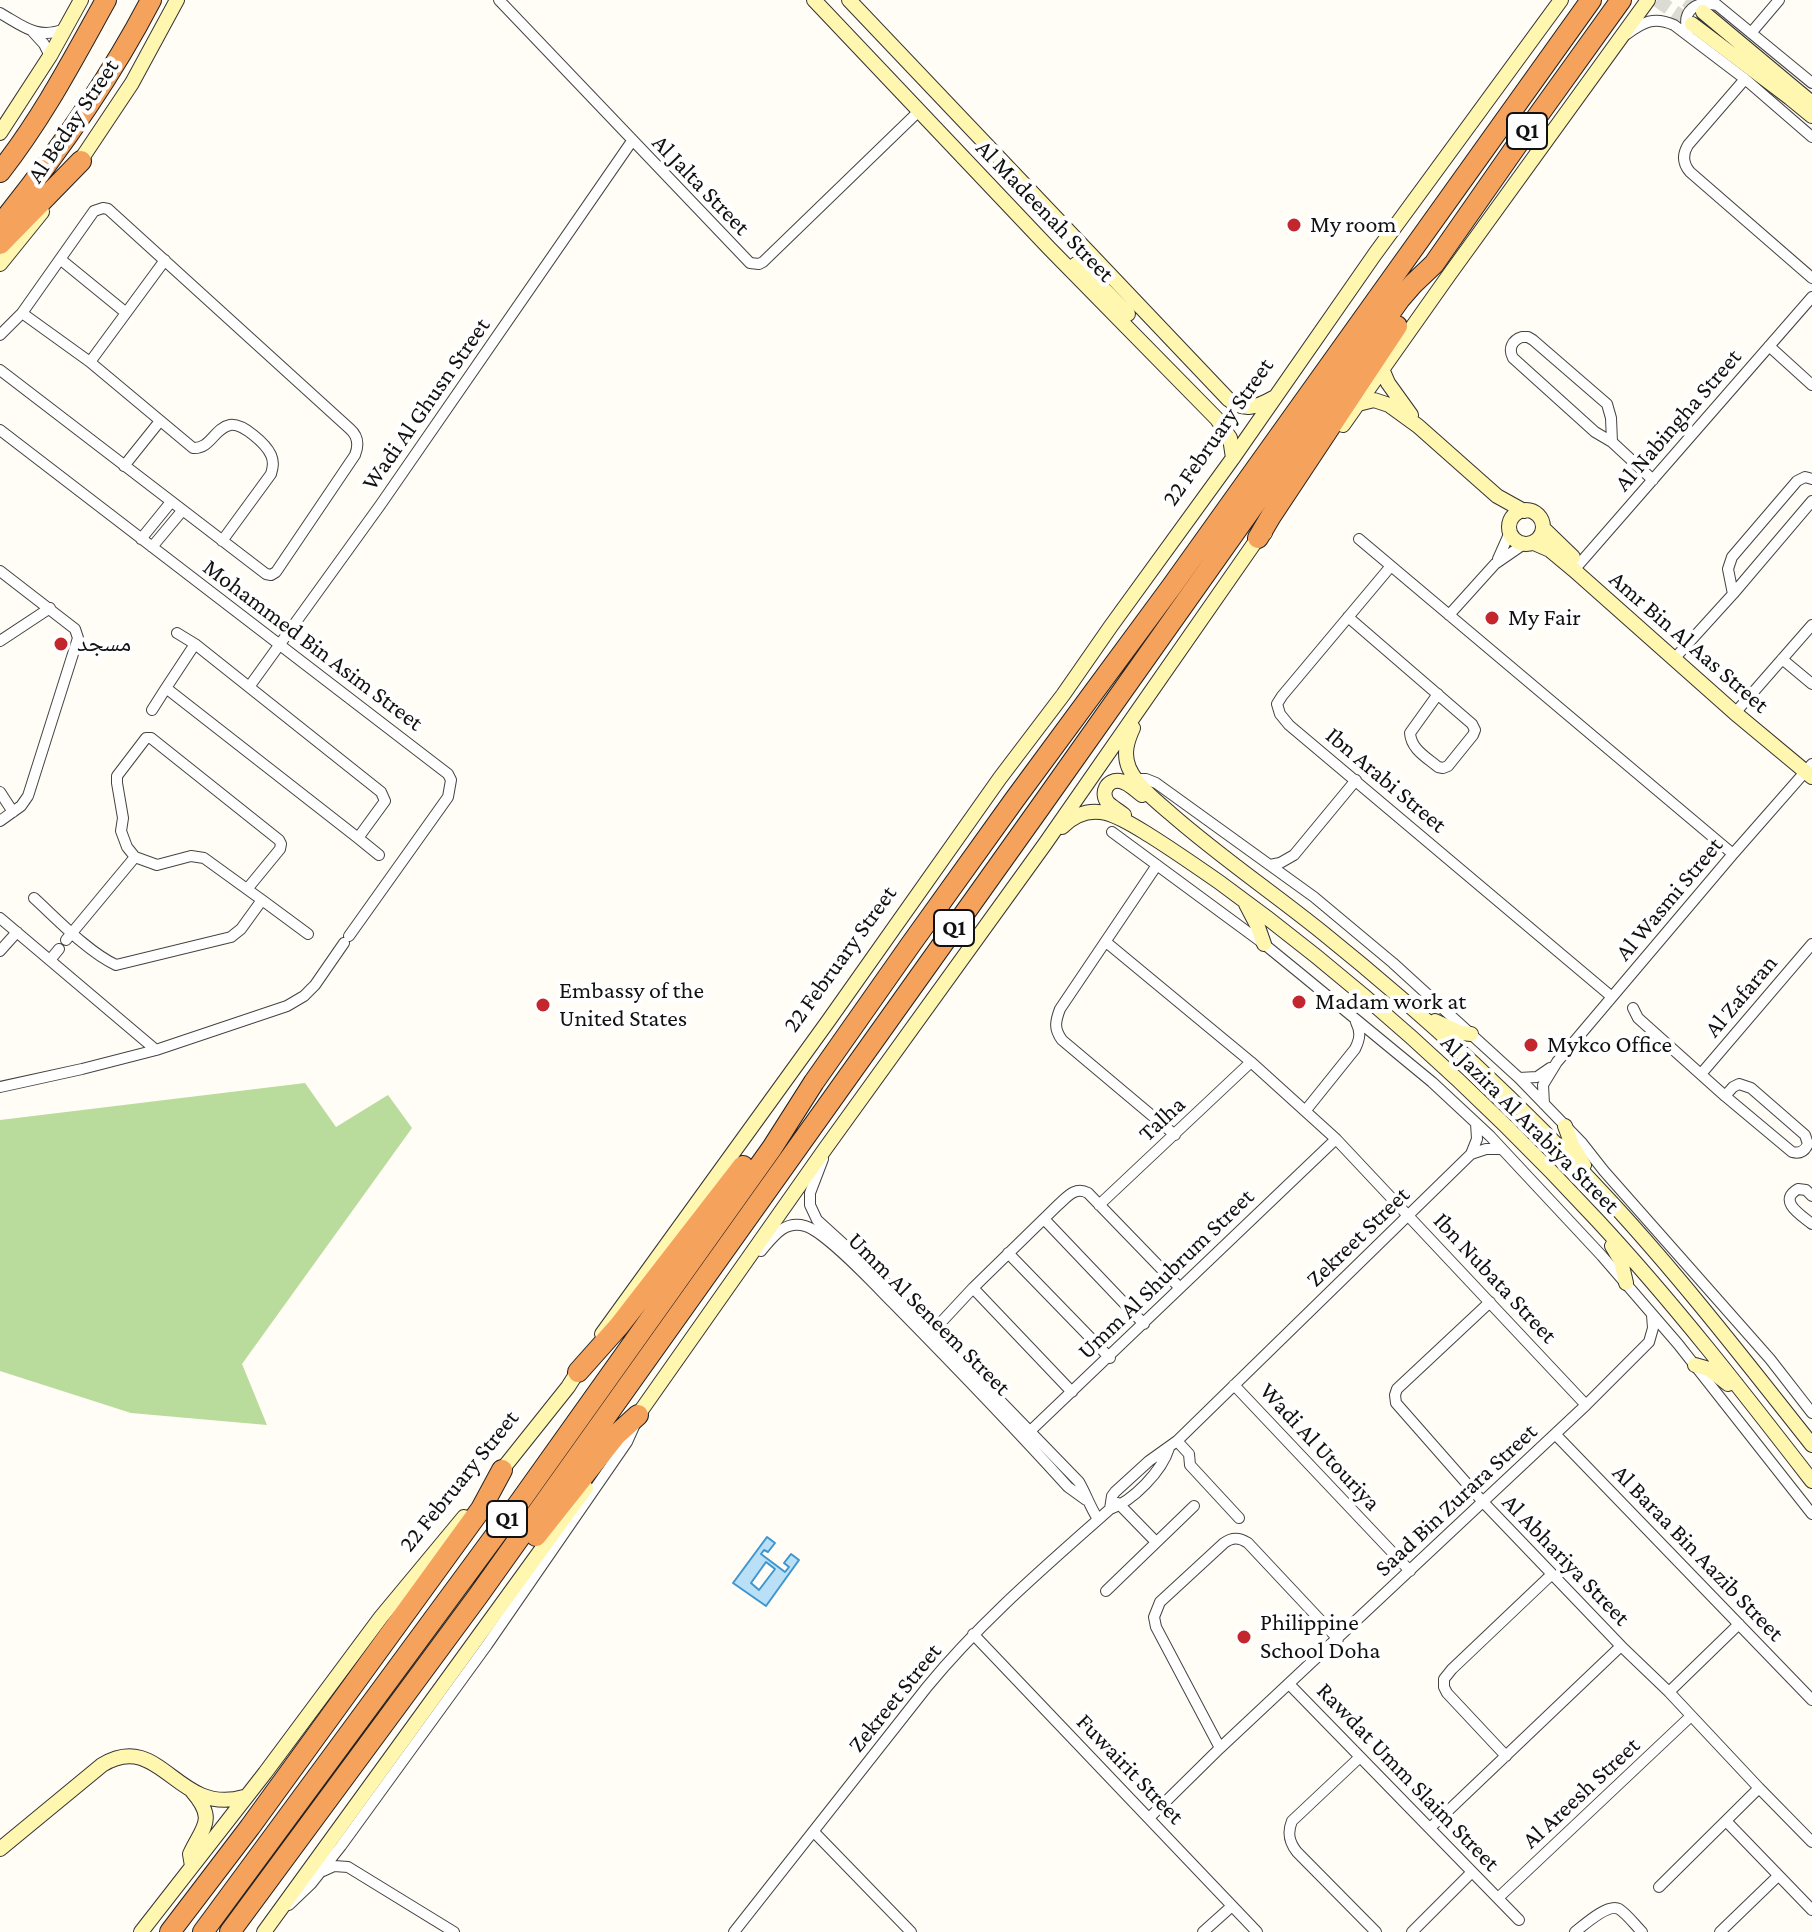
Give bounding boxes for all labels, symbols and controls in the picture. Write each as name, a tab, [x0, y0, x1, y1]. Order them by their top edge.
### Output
street label: Al Beday Street	[21, 53, 125, 189]
road number: Q1	[1507, 113, 1547, 149]
street label: Al Jalta Street	[646, 129, 756, 241]
street label: Al Madeenah Street	[970, 134, 1120, 288]
place label: My room	[1310, 211, 1397, 239]
marker: My room	[1285, 216, 1303, 234]
street label: Wadi Al Ghusn Street	[356, 312, 496, 496]
street label: Al Nabingha Street	[1608, 343, 1748, 497]
street label: 22 February Street	[1156, 352, 1280, 512]
street label: Mohammed Bin Asim Street	[197, 553, 429, 737]
street label: Amr Bin Al Aas Street	[1603, 565, 1775, 719]
place label: My Fair	[1508, 604, 1581, 632]
marker: My Fair	[1483, 609, 1501, 627]
place label: مسجد	[77, 630, 131, 658]
marker: مسجد	[52, 635, 70, 653]
street label: Ibn Arabi Street	[1320, 721, 1452, 839]
street label: Al Wasmi Street	[1609, 831, 1729, 967]
street label: 22 February Street	[777, 880, 903, 1038]
road number: Q1	[934, 910, 974, 946]
street label: Al Zafaran	[1698, 949, 1784, 1043]
place label: Embassy of the United States	[559, 977, 704, 1033]
place label: Madam work at	[1315, 988, 1466, 1016]
marker: Madam work at	[1290, 993, 1308, 1011]
marker: Embassy of the United States	[534, 996, 552, 1014]
street label: Al Jazira Al Arabiya Street	[1434, 1028, 1626, 1220]
place label: Mykco Office	[1547, 1031, 1672, 1059]
marker: Mykco Office	[1522, 1036, 1540, 1054]
street label: Talha	[1133, 1090, 1191, 1148]
street label: Zekreet Street	[1300, 1181, 1416, 1293]
street label: Umm Al Shubrum Street	[1072, 1183, 1260, 1365]
street label: Ibn Nubata Street	[1427, 1207, 1563, 1349]
street label: Umm Al Seneem Street	[841, 1226, 1017, 1402]
street label: Wadi Al Utouriya	[1253, 1377, 1387, 1517]
street label: 22 February Street	[393, 1404, 525, 1558]
street label: Saad Bin Zurara Street	[1369, 1417, 1543, 1583]
street label: Al Baraa Bin Aazib Street	[1606, 1459, 1790, 1647]
street label: Al Abhariya Street	[1496, 1488, 1636, 1632]
road number: Q1	[487, 1501, 527, 1537]
place label: Philippine School Doha	[1260, 1609, 1380, 1665]
marker: Philippine School Doha	[1235, 1628, 1253, 1646]
street label: Zekreet Street	[842, 1638, 948, 1758]
street label: Rawdat Umm Slaim Street	[1310, 1677, 1506, 1877]
street label: Fuwairit Street	[1070, 1708, 1190, 1830]
street label: Al Areesh Street	[1516, 1731, 1646, 1855]

